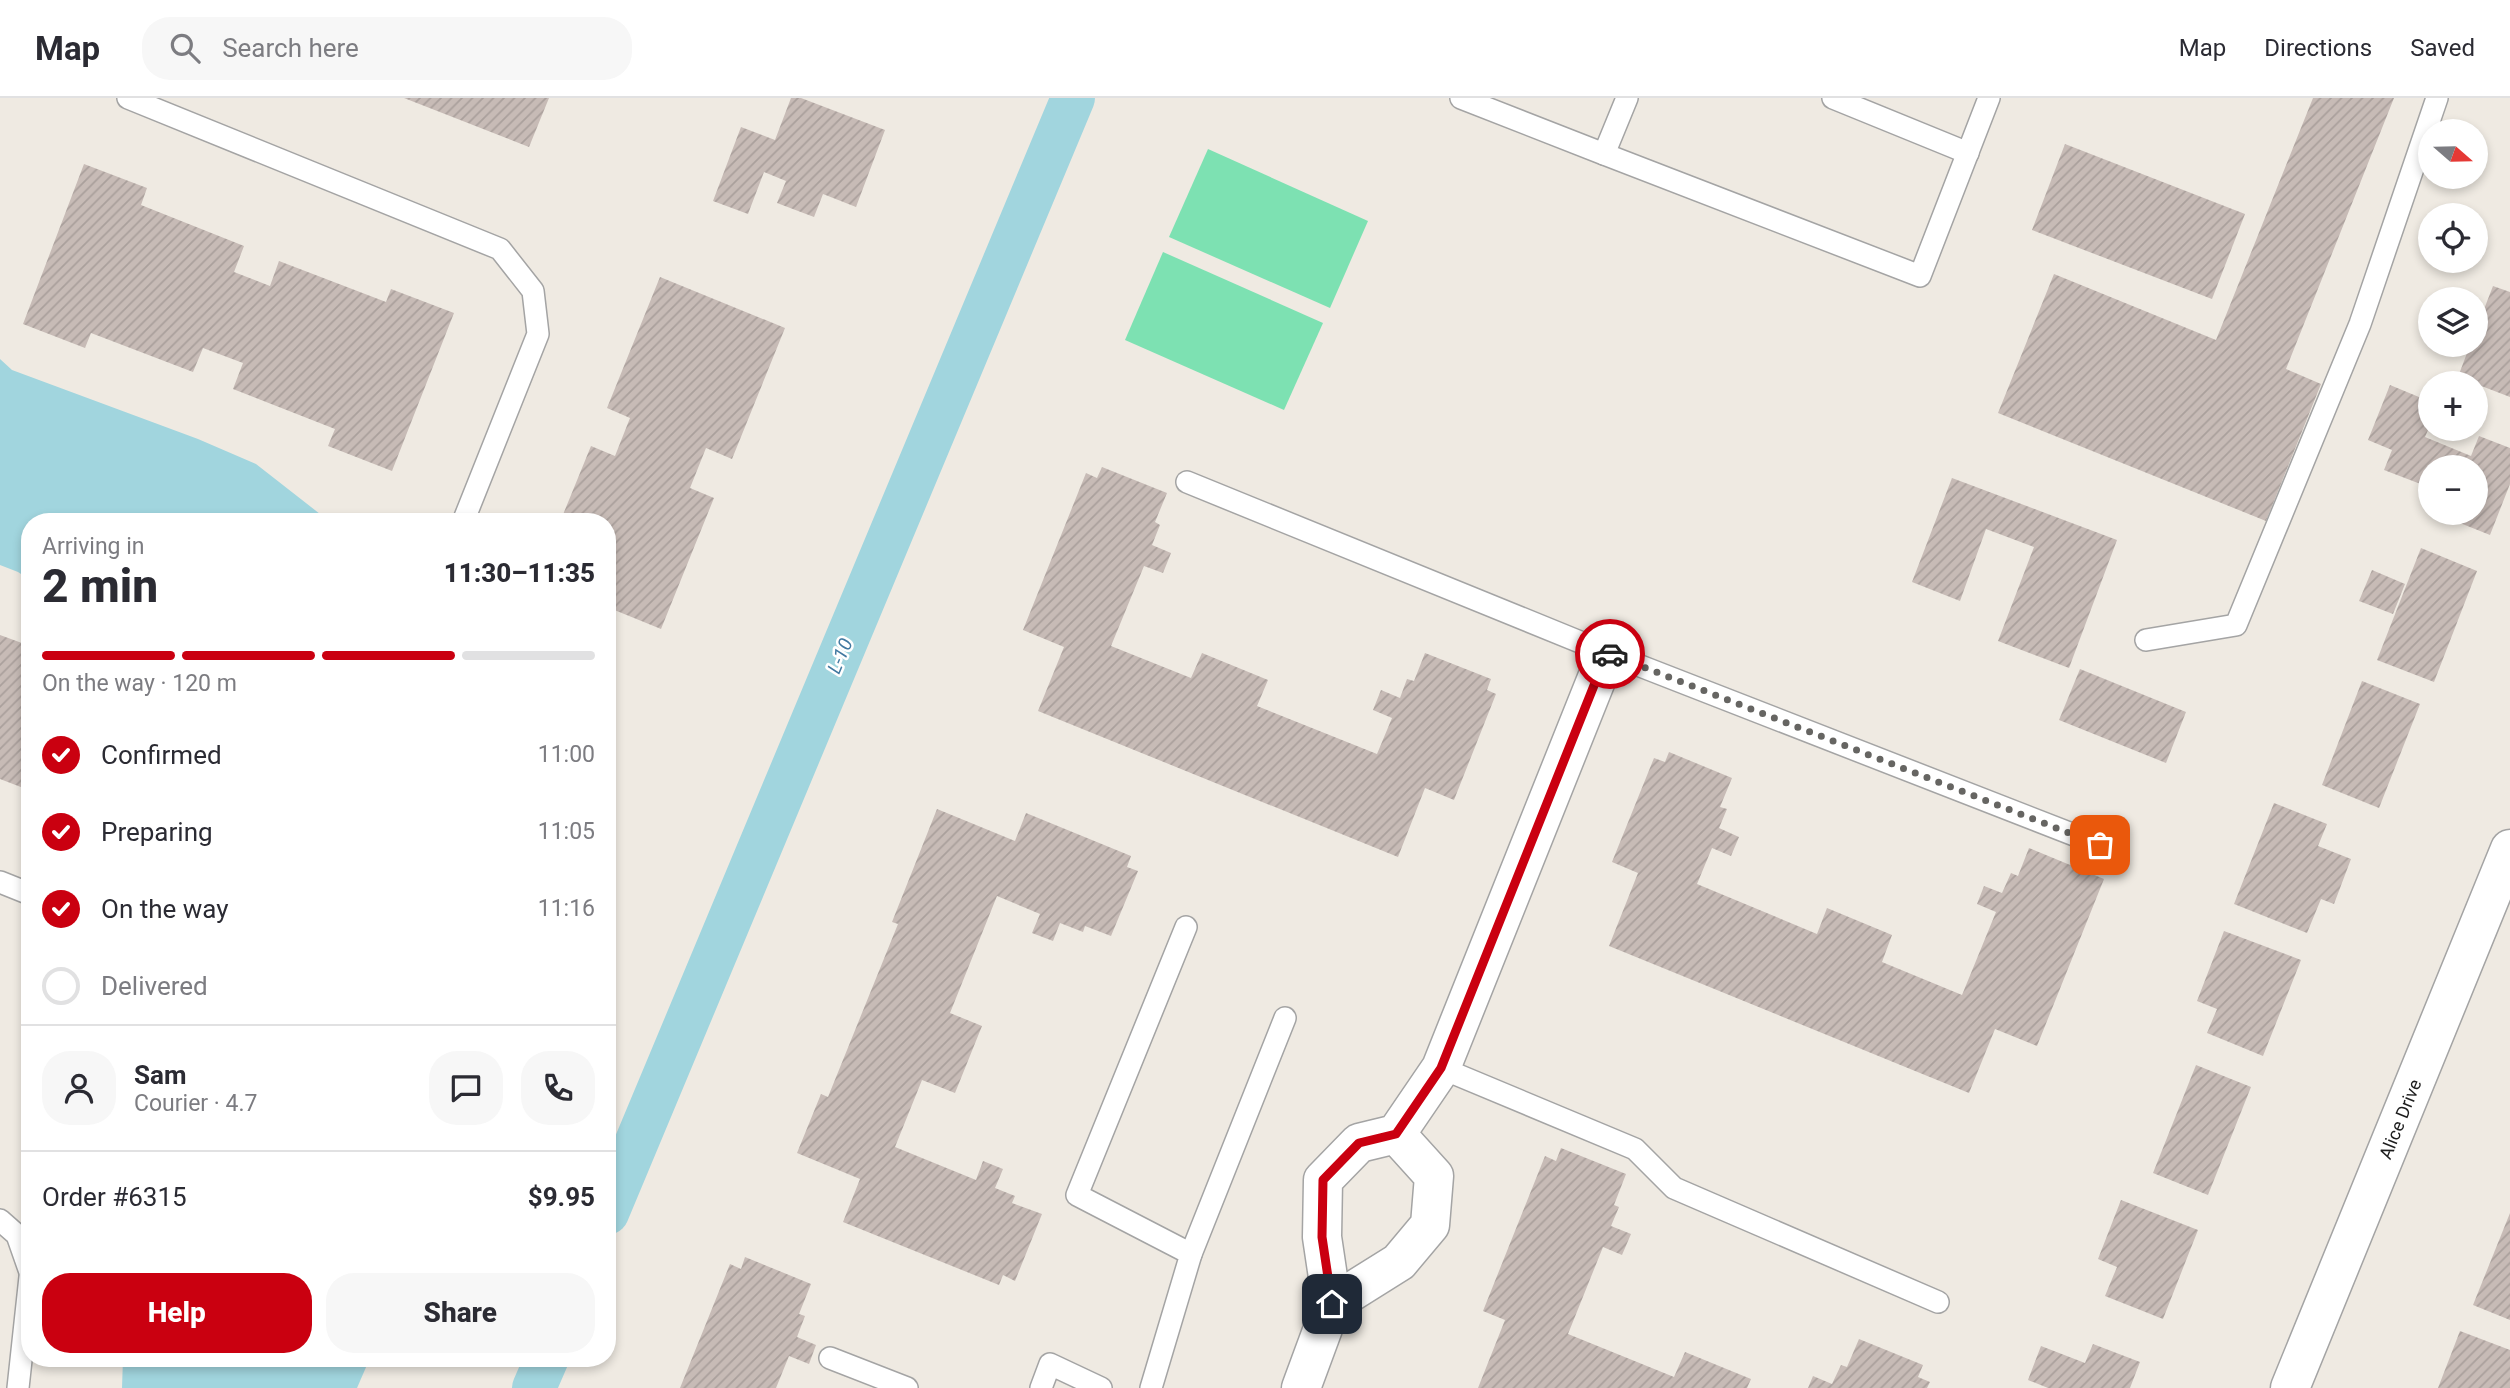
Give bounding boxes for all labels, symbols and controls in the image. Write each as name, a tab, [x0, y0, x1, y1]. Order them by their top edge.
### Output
search box	[142, 17, 632, 80]
text: Map	[35, 29, 100, 68]
icon: search	[166, 29, 204, 67]
text: Search here	[222, 33, 359, 63]
text: Map	[2179, 34, 2226, 62]
text: Directions	[2264, 34, 2372, 62]
text: Saved	[2410, 34, 2475, 62]
north arrow	[2418, 119, 2488, 189]
map controls	[2418, 119, 2488, 525]
button: locate	[2418, 203, 2488, 273]
button: layers	[2418, 287, 2488, 357]
button: +	[2418, 371, 2488, 441]
button: −	[2418, 455, 2488, 525]
text: Arriving in	[42, 533, 145, 560]
text: 11:30–11:35	[444, 558, 595, 588]
text: 2 min	[42, 559, 158, 613]
courier	[1575, 619, 1645, 689]
water label: L-10	[822, 635, 858, 677]
icon: car	[1591, 635, 1629, 673]
text: On the way · 120 m	[42, 670, 237, 697]
icon: check	[42, 736, 80, 774]
text: Confirmed	[101, 740, 222, 770]
text: 11:00	[538, 741, 595, 768]
icon: check	[42, 813, 80, 851]
pin	[2070, 815, 2130, 875]
text: Preparing	[101, 817, 213, 847]
text: 11:05	[538, 818, 595, 845]
icon: bag	[2081, 826, 2119, 864]
icon: check	[42, 890, 80, 928]
text: On the way	[101, 894, 229, 924]
text: 11:16	[538, 895, 595, 922]
text: Delivered	[101, 971, 208, 1001]
button: person	[42, 1051, 116, 1125]
button: chat	[429, 1051, 503, 1125]
button: phone	[521, 1051, 595, 1125]
text: Sam	[134, 1060, 186, 1090]
street label: Alice Drive	[2374, 1076, 2426, 1162]
text: Courier · 4.7	[134, 1090, 257, 1117]
text: Order #6315	[42, 1182, 187, 1212]
text: $9.95	[528, 1182, 595, 1212]
button: Help	[42, 1273, 312, 1353]
button: Share	[326, 1273, 595, 1353]
pin	[1302, 1274, 1362, 1334]
icon: home	[1313, 1285, 1351, 1323]

